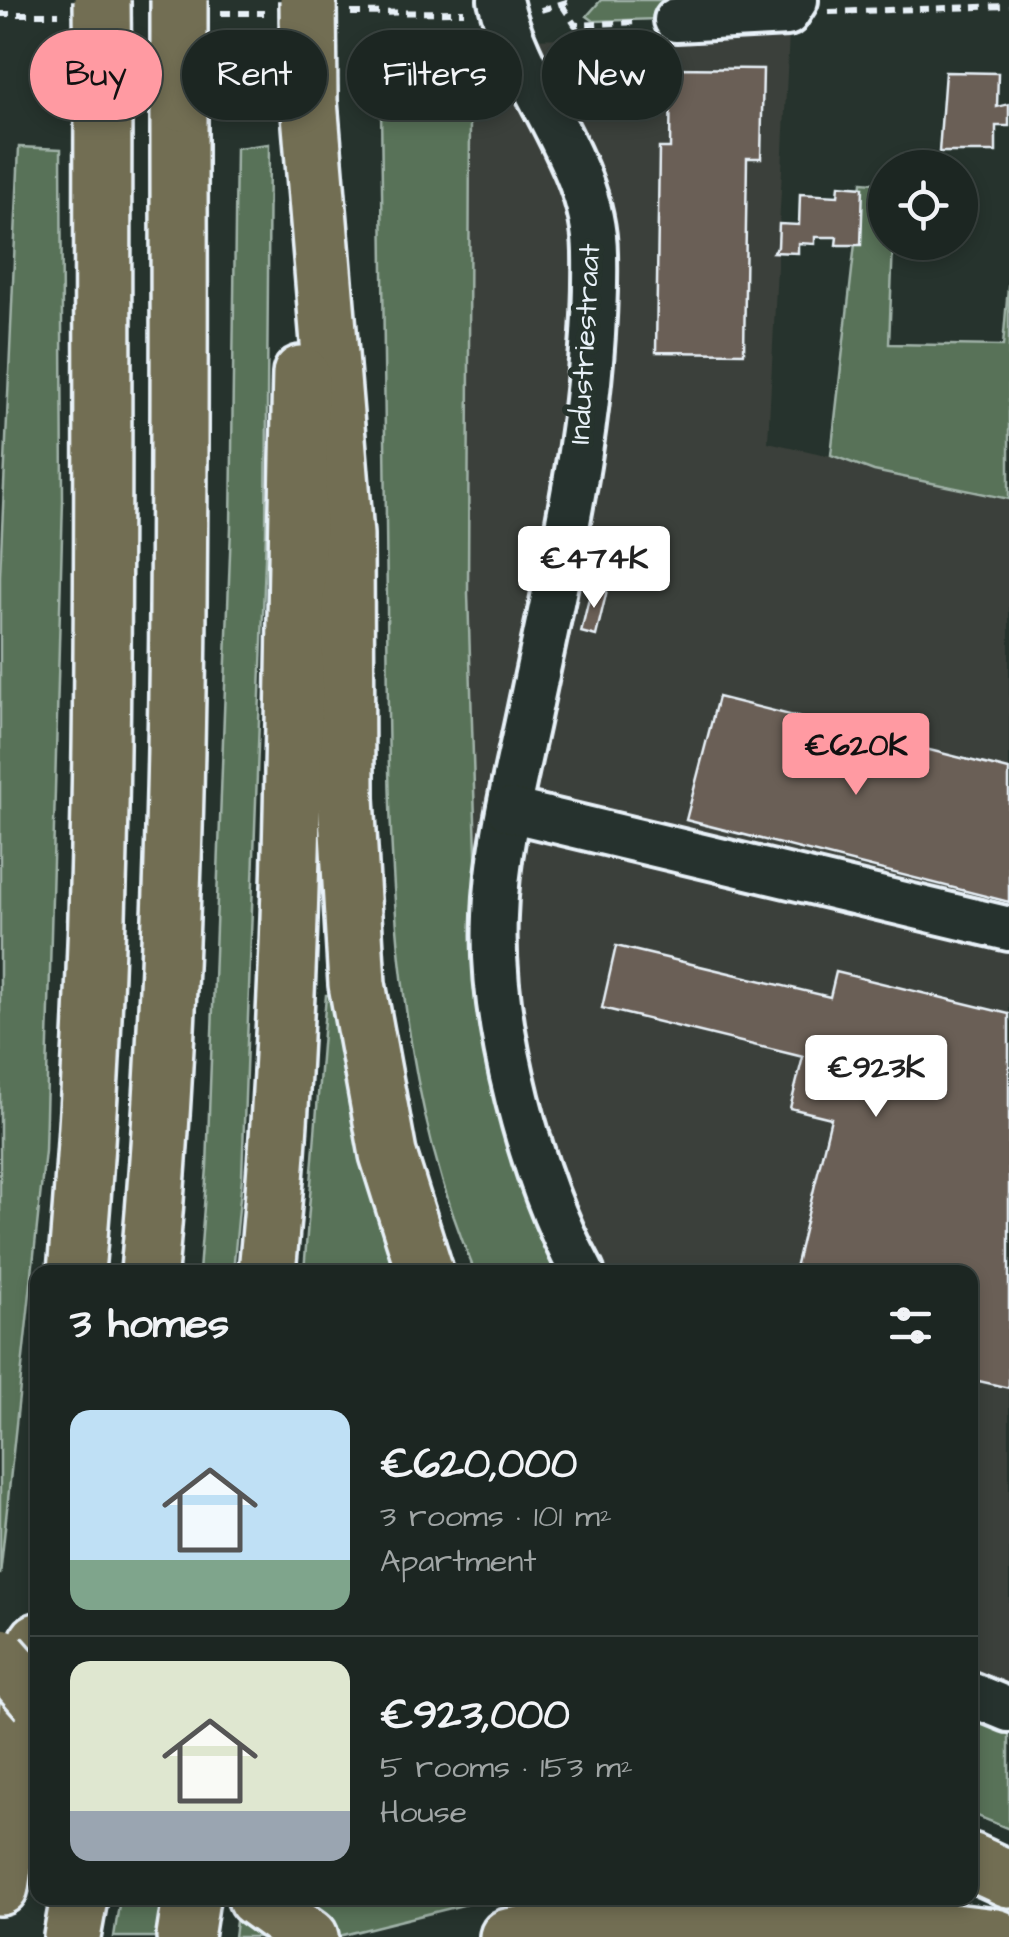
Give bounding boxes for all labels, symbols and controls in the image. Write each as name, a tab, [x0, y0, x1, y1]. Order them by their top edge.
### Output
chip: Buy	[30, 30, 162, 120]
chip: Rent	[182, 30, 327, 120]
chip: Filters	[347, 30, 522, 120]
chip: New	[542, 30, 682, 120]
map controls	[868, 150, 978, 260]
button: locate	[868, 150, 978, 260]
street label: Industriestraat	[559, 242, 611, 446]
pin: €474K	[524, 526, 664, 611]
text: €474K	[540, 536, 648, 581]
pin: €620K	[786, 713, 926, 798]
text: €620K	[804, 723, 908, 768]
pin: €923K	[806, 1035, 946, 1120]
text: €923K	[827, 1045, 925, 1090]
text: 3 homes	[70, 1296, 229, 1354]
icon: filters	[883, 1298, 938, 1353]
text: €620,000	[380, 1436, 577, 1494]
icon: home	[150, 1450, 270, 1570]
text: 3 rooms · 101 m²	[380, 1494, 612, 1539]
text: Apartment	[380, 1539, 536, 1584]
text: €923,000	[380, 1687, 570, 1745]
icon: home	[150, 1701, 270, 1821]
text: 5 rooms · 153 m²	[380, 1745, 633, 1790]
text: House	[380, 1790, 467, 1835]

